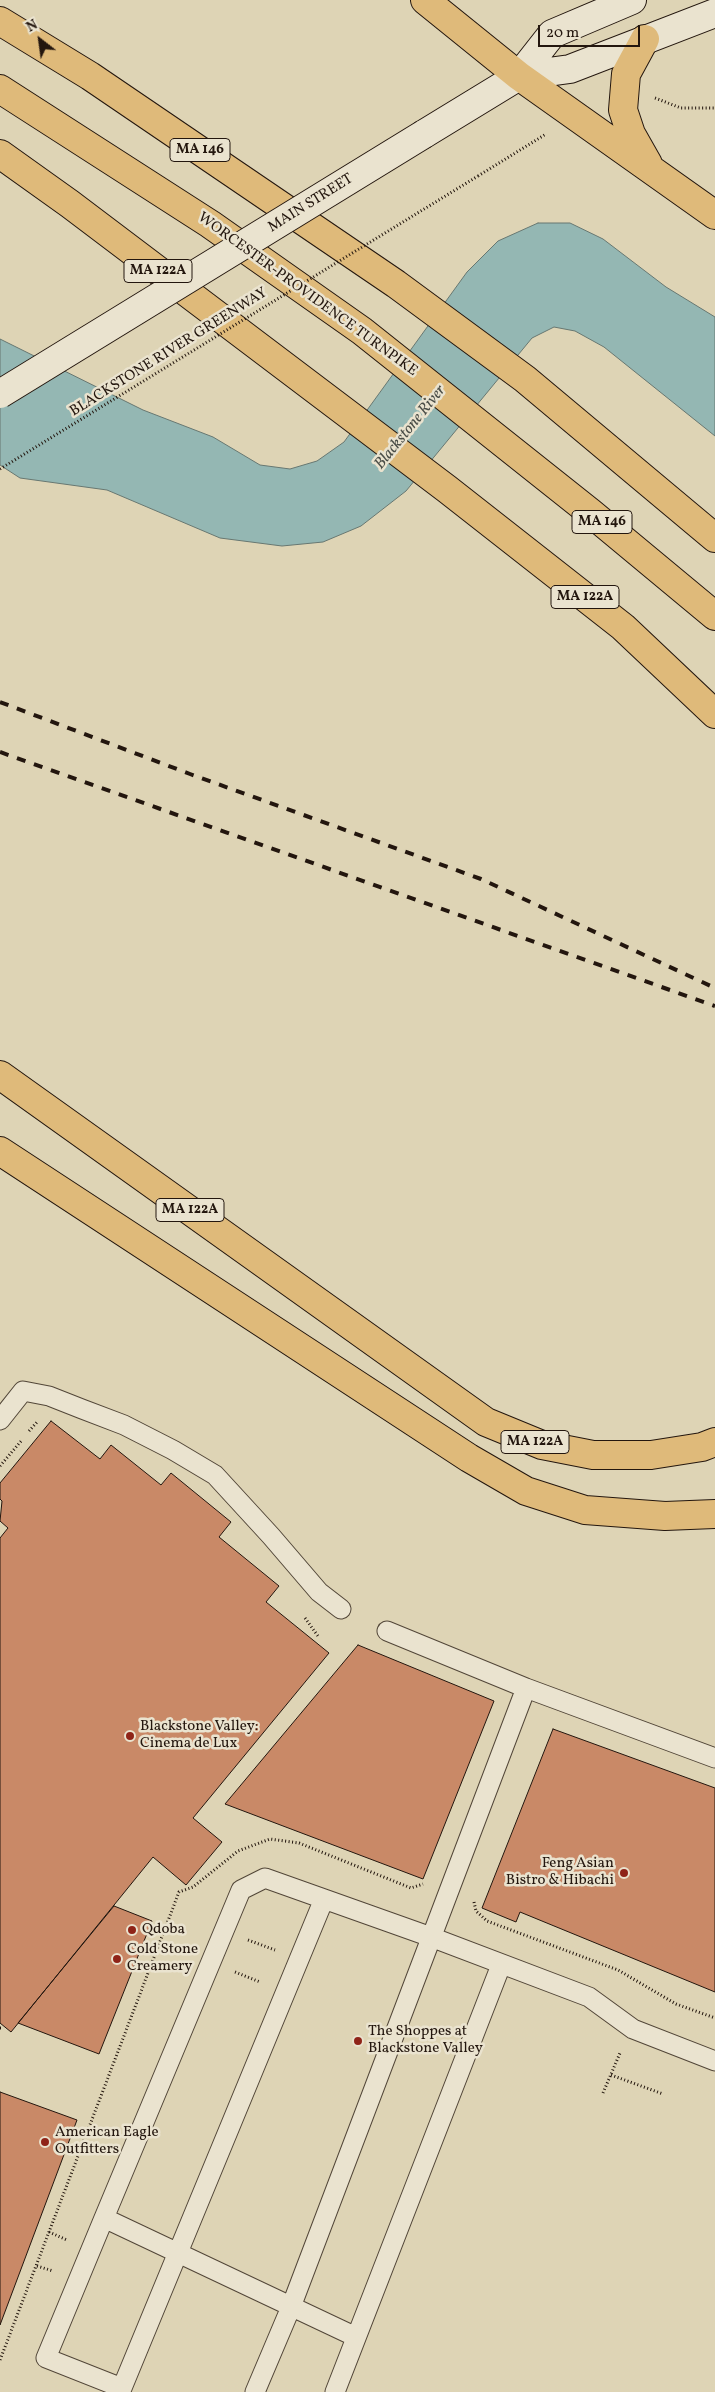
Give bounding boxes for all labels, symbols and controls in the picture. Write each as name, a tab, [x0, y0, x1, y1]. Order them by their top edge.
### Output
north arrow	[15, 15, 65, 65]
scale bar	[540, 15, 642, 47]
text: N	[23, 16, 41, 37]
text: 20 m	[546, 23, 579, 44]
road number: MA 146	[170, 138, 230, 162]
street label: MAIN STREET	[265, 171, 357, 237]
street label: WORCESTER-PROVIDENCE TURNPIKE	[194, 209, 420, 381]
road number: MA 122A	[124, 260, 192, 282]
street label: BLACKSTONE RIVER GREENWAY	[67, 285, 271, 421]
water label: Blackstone River	[371, 382, 451, 474]
road number: MA 146	[572, 511, 632, 534]
road number: MA 122A	[551, 586, 619, 608]
road number: MA 122A	[156, 1198, 224, 1222]
road number: MA 122A	[501, 1430, 569, 1454]
place label: Blackstone Valley: Cinema de Lux	[140, 1718, 258, 1753]
marker: Blackstone Valley: Cinema de Lux	[124, 1730, 136, 1742]
place label: Feng Asian Bistro & Hibachi	[506, 1855, 614, 1890]
marker: Feng Asian Bistro & Hibachi	[618, 1867, 630, 1879]
place label: Qdoba	[142, 1921, 185, 1939]
marker: Qdoba	[126, 1924, 138, 1936]
place label: Cold Stone Creamery	[127, 1941, 198, 1976]
marker: Cold Stone Creamery	[111, 1953, 123, 1965]
place label: The Shoppes at Blackstone Valley	[368, 2023, 483, 2058]
marker: The Shoppes at Blackstone Valley	[352, 2035, 364, 2047]
place label: American Eagle Outfitters	[55, 2124, 159, 2159]
marker: American Eagle Outfitters	[39, 2136, 51, 2148]

